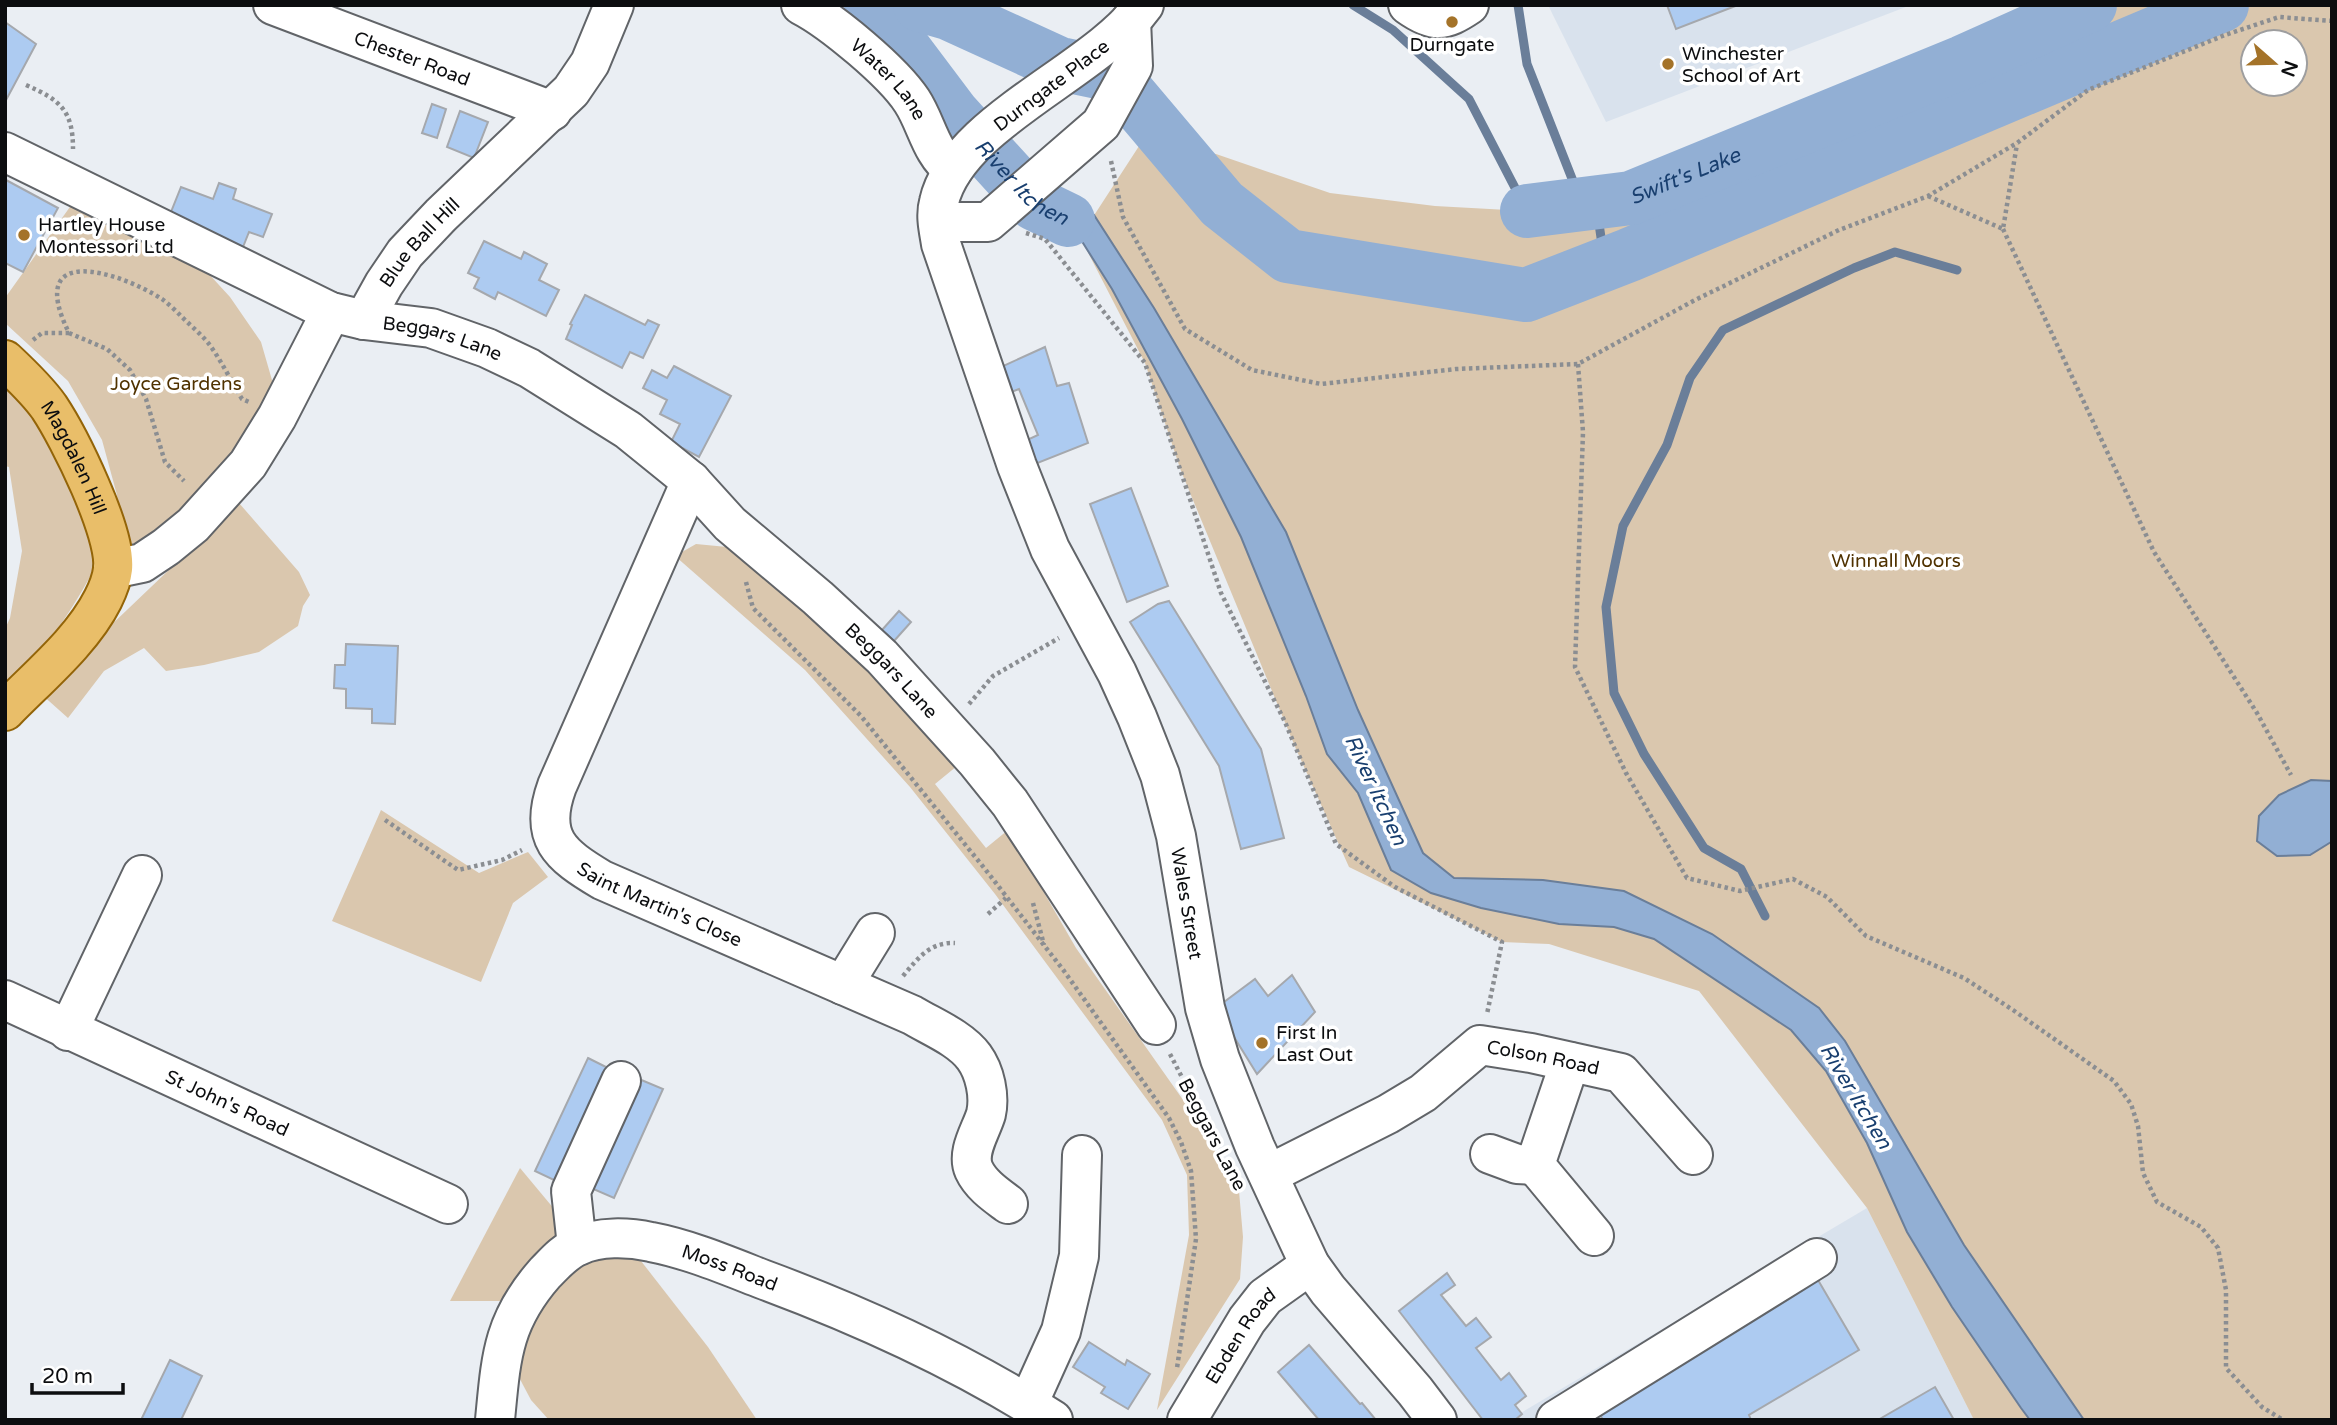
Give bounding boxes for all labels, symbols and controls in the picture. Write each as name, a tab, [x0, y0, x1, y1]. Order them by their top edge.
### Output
marker: Durngate	[1444, 14, 1460, 30]
street label: Chester Road	[351, 27, 473, 91]
north arrow	[2239, 28, 2309, 98]
street label: Water Lane	[846, 34, 930, 124]
place label: Durngate	[1410, 34, 1494, 56]
street label: Durngate Place	[990, 35, 1114, 136]
place label: Winchester School of Art	[1682, 43, 1800, 87]
marker: Winchester School of Art	[1660, 56, 1676, 72]
text: N	[2276, 58, 2302, 79]
water label: River Itchen	[969, 134, 1073, 232]
water label: Swift's Lake	[1626, 142, 1745, 210]
street label: Blue Ball Hill	[375, 193, 464, 292]
place label: Hartley House Montessori Ltd	[38, 214, 174, 258]
marker: Hartley House Montessori Ltd	[16, 227, 32, 243]
street label: Beggars Lane	[381, 312, 506, 366]
park label: Joyce Gardens	[110, 373, 242, 395]
street label: Magdalen Hill	[36, 397, 110, 518]
park label: Winnall Moors	[1831, 550, 1961, 572]
street label: Beggars Lane	[840, 619, 942, 723]
water label: River Itchen	[1339, 731, 1412, 850]
street label: Wales Street	[1166, 846, 1207, 961]
street label: Saint Martin's Close	[573, 857, 745, 952]
place label: First In Last Out	[1276, 1022, 1353, 1066]
marker: First In Last Out	[1254, 1035, 1270, 1051]
street label: Colson Road	[1485, 1036, 1601, 1080]
water label: River Itchen	[1814, 1039, 1898, 1155]
street label: St John's Road	[162, 1066, 292, 1141]
street label: Beggars Lane	[1173, 1075, 1251, 1194]
street label: Moss Road	[679, 1240, 781, 1296]
street label: Ebden Road	[1201, 1283, 1280, 1388]
scale bar	[32, 1352, 122, 1396]
text: 20 m	[42, 1364, 93, 1389]

